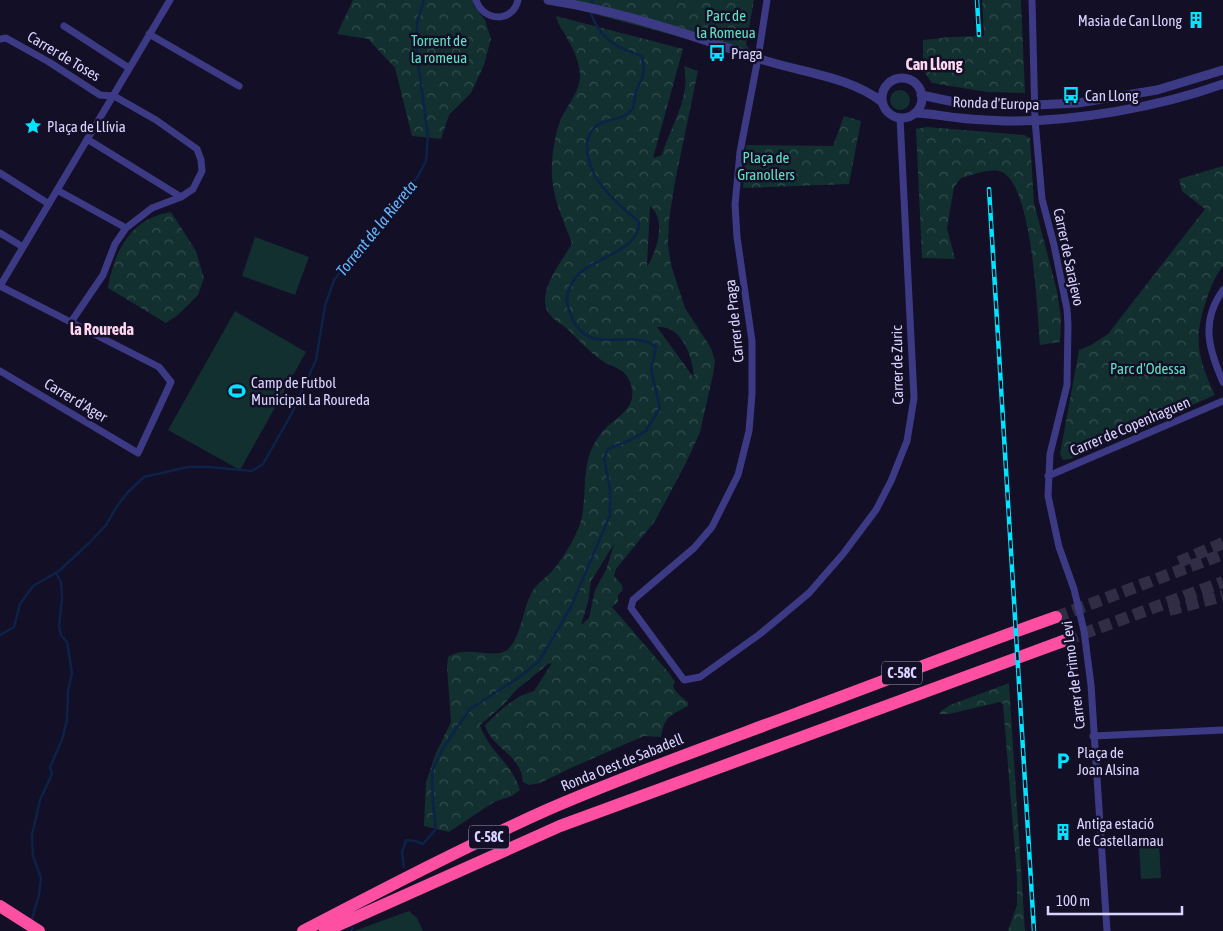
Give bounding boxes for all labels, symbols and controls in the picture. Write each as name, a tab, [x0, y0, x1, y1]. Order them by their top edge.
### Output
park label: Parc de la Romeua	[696, 7, 756, 41]
building icon: Masia de Can Llong	[1186, 10, 1206, 30]
place label: Masia de Can Llong	[1078, 12, 1183, 29]
street label: Carrer de Toses	[24, 28, 104, 84]
park label: Torrent de la romeua	[411, 32, 467, 66]
bus stop icon: Praga	[707, 43, 727, 63]
place label: Praga	[731, 45, 763, 62]
district label: Can Llong	[905, 55, 963, 73]
bus stop icon: Can Llong	[1061, 85, 1081, 105]
place label: Can Llong	[1085, 87, 1139, 104]
street label: Ronda d'Europa	[952, 93, 1040, 113]
place icon: Plaça de Llívia	[23, 116, 43, 136]
place label: Plaça de Llívia	[47, 118, 126, 135]
park label: Plaça de Granollers	[737, 149, 795, 183]
water label: Torrent de la Riereta	[332, 176, 420, 279]
street label: Carrer de Sarajevo	[1050, 207, 1088, 307]
street label: Carrer de Praga	[721, 279, 747, 363]
district label: la Roureda	[70, 320, 134, 338]
street label: Carrer de Zuric	[888, 325, 906, 405]
park label: Parc d'Odessa	[1110, 360, 1186, 377]
place label: Camp de Futbol Municipal La Roureda	[251, 374, 370, 408]
street label: Carrer d'Ager	[42, 375, 111, 426]
sports icon: Camp de Futbol Municipal La Roureda	[227, 381, 247, 401]
street label: Carrer de Copenhaguen	[1067, 393, 1193, 459]
street label: Carrer de Primo Levi	[1058, 620, 1088, 730]
road number: C-58C	[882, 661, 922, 684]
street label: Ronda Oest de Sabadell	[558, 730, 686, 794]
place label: Plaça de Joan Alsina	[1077, 744, 1140, 778]
parking icon: Plaça de Joan Alsina	[1053, 751, 1073, 771]
place label: Antiga estació de Castellarnau	[1077, 815, 1164, 849]
building icon: Antiga estació de Castellarnau	[1053, 822, 1073, 842]
road number: C-58C	[469, 826, 509, 849]
scale bar	[1048, 884, 1182, 916]
text: 100 m	[1056, 892, 1090, 909]

